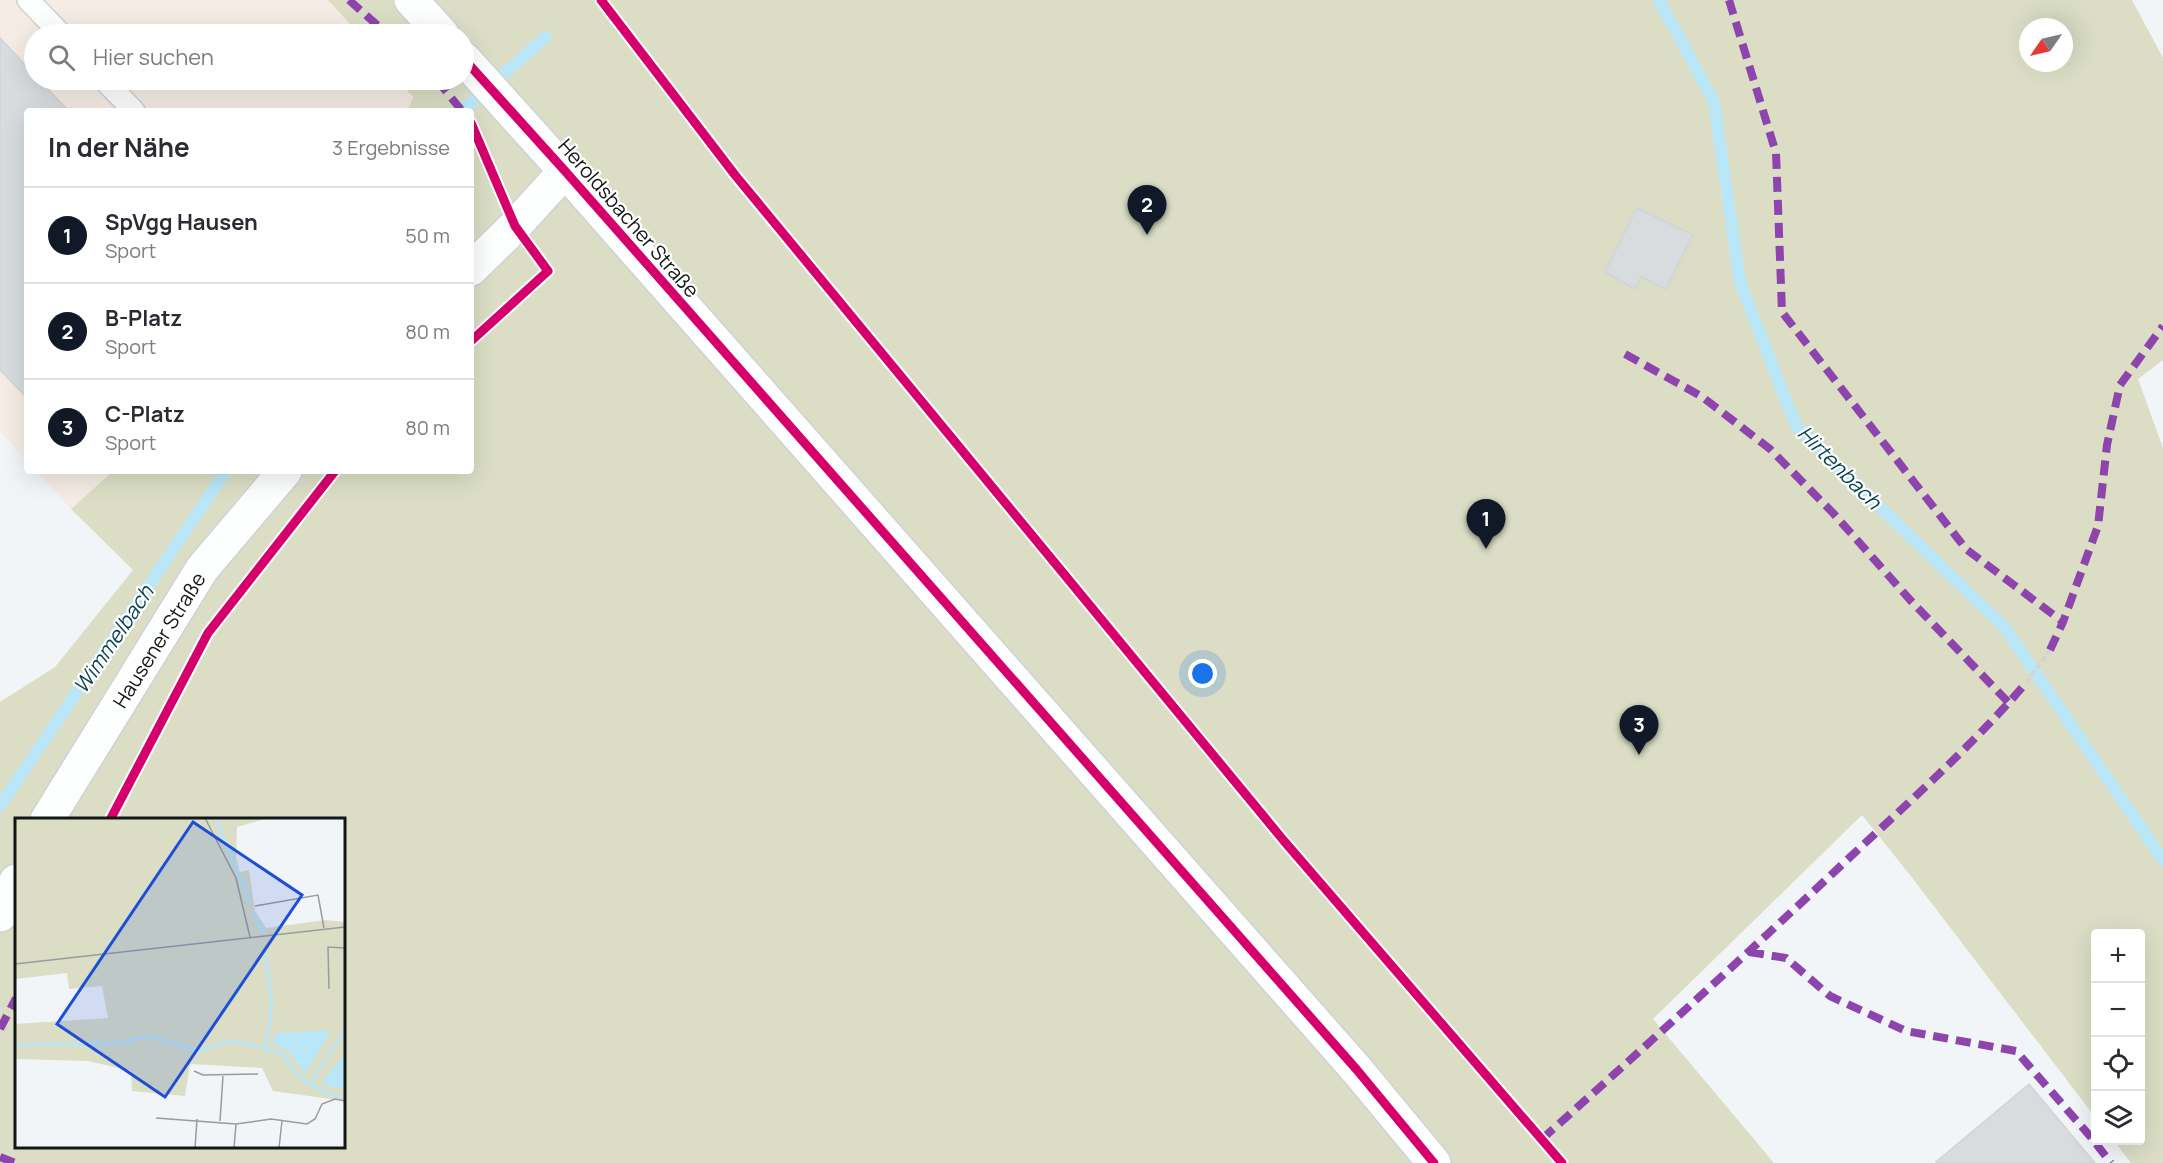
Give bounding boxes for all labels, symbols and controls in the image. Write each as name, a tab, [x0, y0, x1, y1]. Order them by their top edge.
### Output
north arrow	[2019, 18, 2073, 72]
search box	[24, 24, 474, 90]
icon: search	[45, 41, 78, 74]
text: Hier suchen	[93, 42, 214, 72]
text: In der Nähe	[48, 129, 190, 165]
street label: Heroldsbacher Straße	[553, 133, 705, 303]
text: 3 Ergebnisse	[332, 134, 450, 161]
pin: 2	[1128, 186, 1166, 235]
text: SpVgg Hausen	[105, 207, 258, 237]
text: 1	[63, 222, 72, 249]
text: 50 m	[405, 222, 450, 249]
text: Sport	[105, 237, 156, 264]
text: B-Platz	[105, 303, 182, 333]
text: 2	[62, 318, 73, 345]
text: 80 m	[405, 318, 450, 345]
text: Sport	[105, 333, 156, 360]
text: C-Platz	[105, 399, 185, 429]
text: 3	[62, 414, 73, 441]
text: 80 m	[405, 414, 450, 441]
water label: Hirtenbach	[1792, 419, 1889, 516]
text: Sport	[105, 429, 156, 456]
pin: 1	[1466, 500, 1506, 549]
street label: Hausener Straße	[106, 567, 212, 713]
water label: Wimmelbach	[66, 578, 160, 699]
your location	[1188, 659, 1217, 688]
pin: 3	[1620, 706, 1658, 755]
inset map	[15, 818, 345, 1148]
map controls	[2091, 929, 2145, 1145]
button: +	[2091, 929, 2145, 983]
button: −	[2091, 983, 2145, 1037]
button: locate	[2091, 1037, 2145, 1091]
button: layers	[2091, 1091, 2145, 1145]

